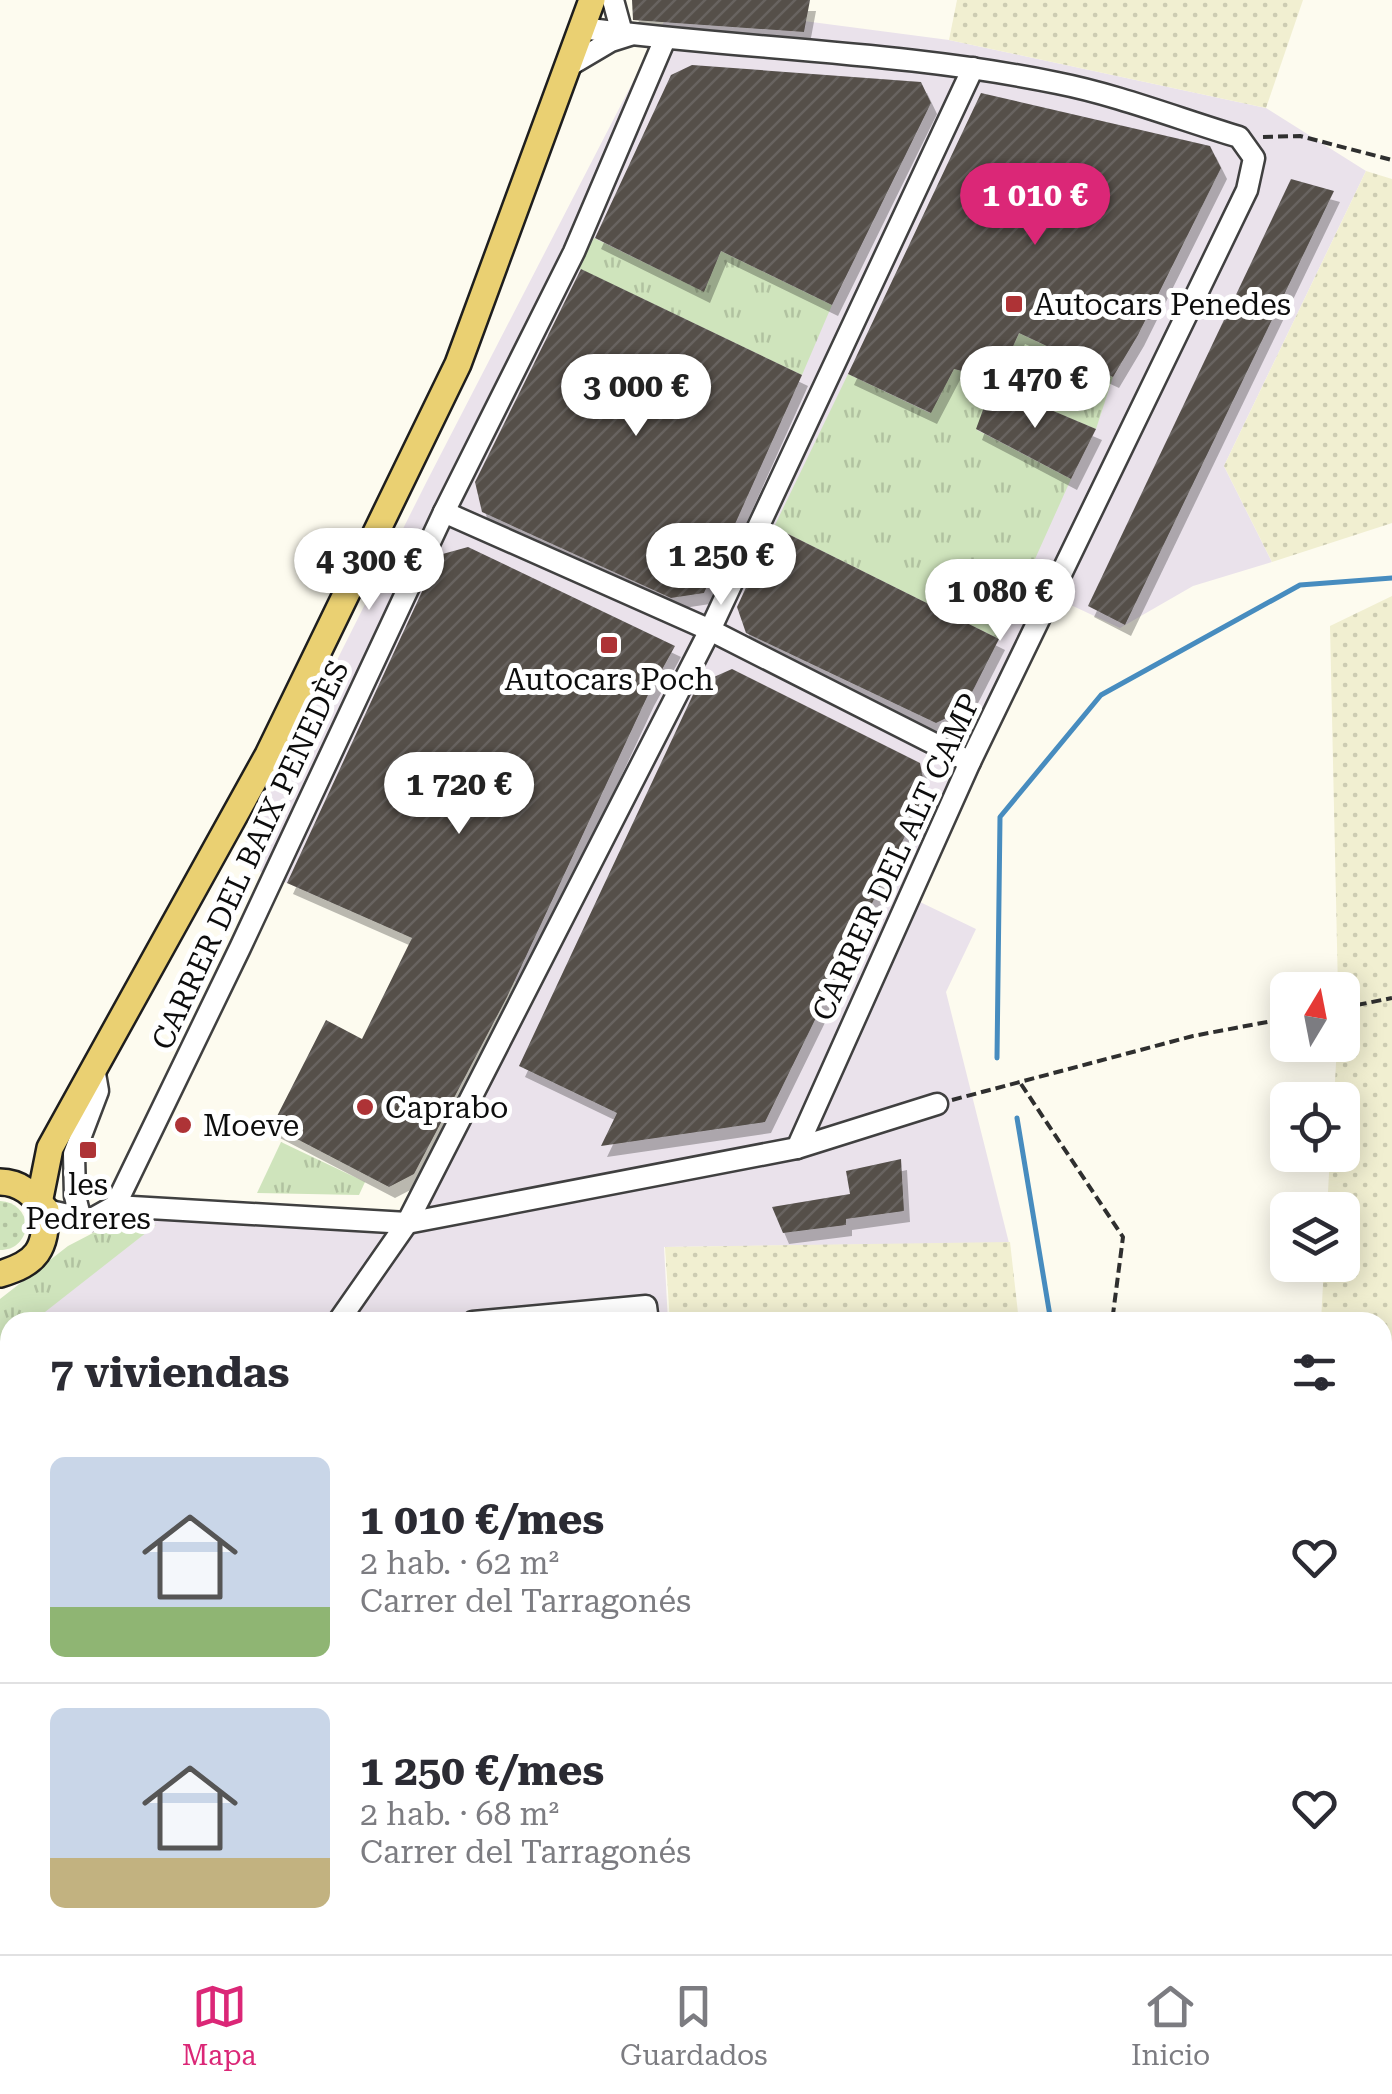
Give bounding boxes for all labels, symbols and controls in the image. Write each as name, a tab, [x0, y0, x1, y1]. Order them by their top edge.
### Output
pin: 1 010 €	[943, 163, 1127, 248]
text: 1 010 €	[982, 176, 1088, 214]
place label: Autocars Penedes	[1034, 287, 1291, 322]
marker: Autocars Penedes	[1003, 293, 1025, 315]
pin: 1 470 €	[943, 346, 1127, 431]
pin: 3 000 €	[544, 354, 728, 439]
text: 1 470 €	[982, 359, 1088, 397]
text: 3 000 €	[583, 367, 689, 405]
pin: 1 250 €	[629, 523, 813, 608]
pin: 4 300 €	[277, 528, 461, 613]
text: 1 250 €	[668, 536, 774, 574]
text: 4 300 €	[316, 541, 422, 579]
pin: 1 080 €	[908, 559, 1092, 644]
text: 1 080 €	[947, 572, 1053, 610]
marker: Autocars Poch	[598, 634, 620, 656]
street label: CARRER DEL BAIX PENEDÈS	[143, 655, 356, 1055]
place label: Autocars Poch	[504, 662, 714, 697]
street label: CARRER DEL ALT CAMP	[805, 688, 987, 1026]
pin: 1 720 €	[367, 752, 551, 837]
text: 1 720 €	[406, 765, 512, 803]
north arrow	[1270, 972, 1360, 1062]
map controls	[1270, 972, 1360, 1282]
button: locate	[1270, 1082, 1360, 1172]
place label: Caprabo	[385, 1090, 508, 1125]
marker: Caprabo	[354, 1096, 376, 1118]
place label: Moeve	[203, 1108, 299, 1143]
marker: Moeve	[172, 1114, 194, 1136]
marker: les Pedreres	[77, 1139, 99, 1161]
place label: les Pedreres	[25, 1167, 151, 1236]
button: layers	[1270, 1192, 1360, 1282]
icon: filters	[1287, 1345, 1342, 1400]
text: 7 viviendas	[50, 1348, 289, 1397]
text: 1 010 €/mes	[360, 1495, 604, 1544]
icon: home	[130, 1497, 250, 1617]
icon: heart	[1287, 1530, 1342, 1585]
text: 2 hab. · 62 m²	[360, 1544, 559, 1582]
text: Carrer del Tarragonés	[360, 1582, 691, 1620]
text: 1 250 €/mes	[360, 1746, 604, 1795]
icon: home	[130, 1748, 250, 1868]
icon: heart	[1287, 1781, 1342, 1836]
text: 2 hab. · 68 m²	[360, 1795, 559, 1833]
text: Carrer del Tarragonés	[360, 1833, 691, 1871]
tab: Mapa	[182, 1979, 257, 2072]
tab: Guardados	[620, 1979, 768, 2072]
tab: Inicio	[1131, 1979, 1210, 2072]

